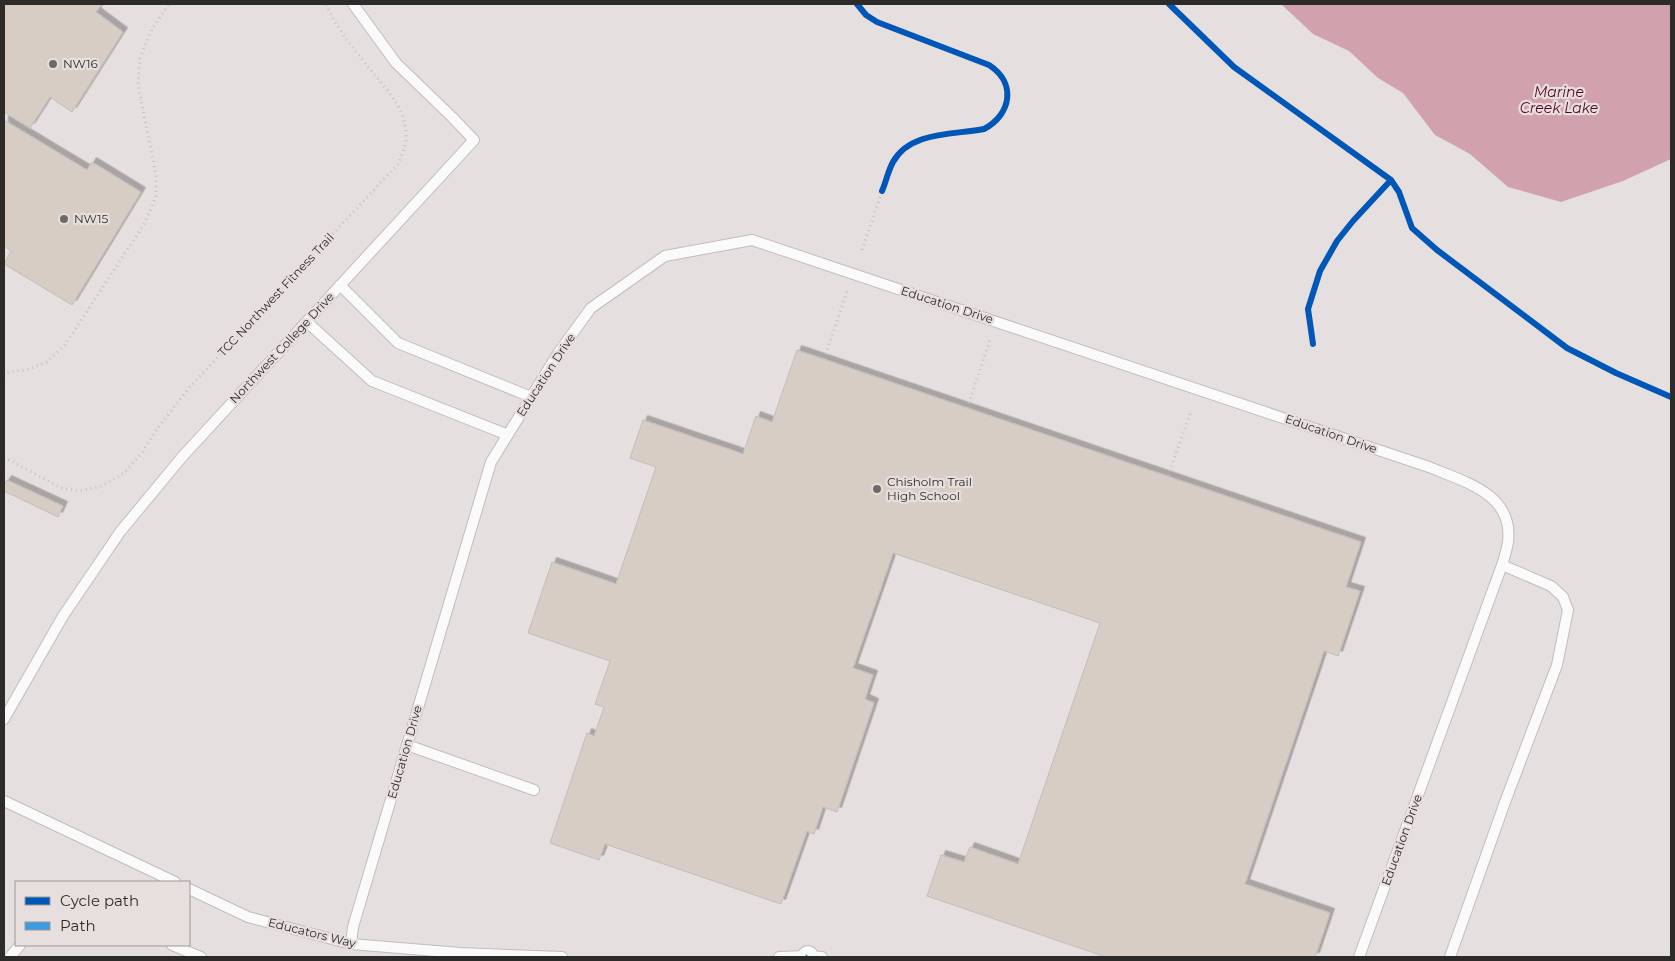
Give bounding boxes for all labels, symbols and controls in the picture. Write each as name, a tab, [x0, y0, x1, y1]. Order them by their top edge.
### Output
place label: NW16	[63, 56, 98, 71]
marker: NW16	[47, 58, 59, 70]
water label: Marine Creek Lake	[1520, 83, 1598, 117]
place label: NW15	[74, 211, 109, 226]
marker: NW15	[58, 213, 70, 225]
street label: TCC Northwest Fitness Trail	[214, 230, 337, 360]
street label: Education Drive	[899, 283, 995, 327]
street label: Northwest College Drive	[226, 289, 337, 406]
street label: Education Drive	[513, 330, 578, 419]
street label: Education Drive	[1283, 411, 1379, 456]
place label: Chisholm Trail High School	[887, 474, 972, 503]
marker: Chisholm Trail High School	[871, 483, 883, 495]
street label: Education Drive	[384, 704, 425, 800]
street label: Education Drive	[1378, 792, 1425, 888]
legend	[15, 881, 190, 946]
text: Cycle path	[60, 891, 139, 910]
street label: Educators Way	[267, 914, 358, 951]
text: Path	[60, 916, 96, 935]

